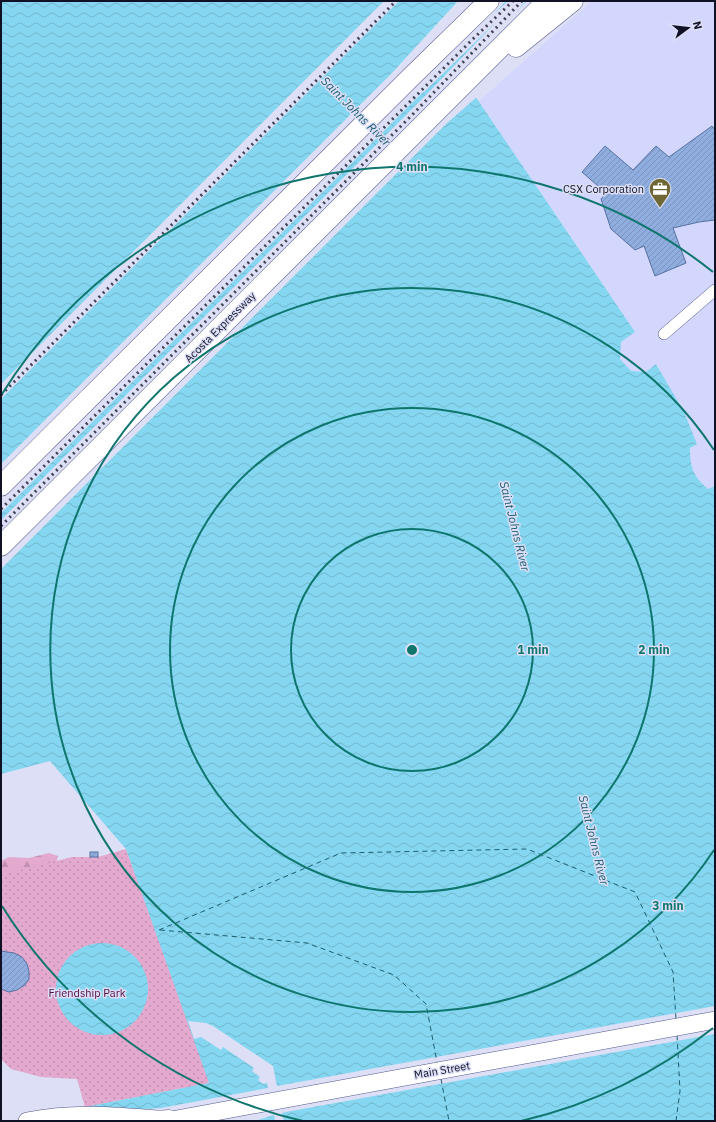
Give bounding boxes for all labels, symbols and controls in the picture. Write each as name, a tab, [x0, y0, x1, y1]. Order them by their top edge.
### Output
north arrow	[668, 8, 708, 48]
text: N	[690, 20, 705, 31]
water label: Saint Johns River	[318, 73, 394, 149]
text: 4 min	[396, 159, 428, 174]
office icon: CSX Corporation	[647, 176, 673, 209]
place label: CSX Corporation	[563, 182, 644, 196]
street label: Acosta Expressway	[182, 288, 259, 365]
water label: Saint Johns River	[497, 480, 534, 573]
text: 1 min	[517, 642, 549, 657]
text: 2 min	[638, 642, 670, 657]
centre of rings	[405, 643, 419, 657]
water label: Saint Johns River	[576, 794, 613, 887]
text: 3 min	[652, 898, 684, 913]
park label: Friendship Park	[49, 986, 126, 1000]
street label: Main Street	[413, 1058, 471, 1082]

